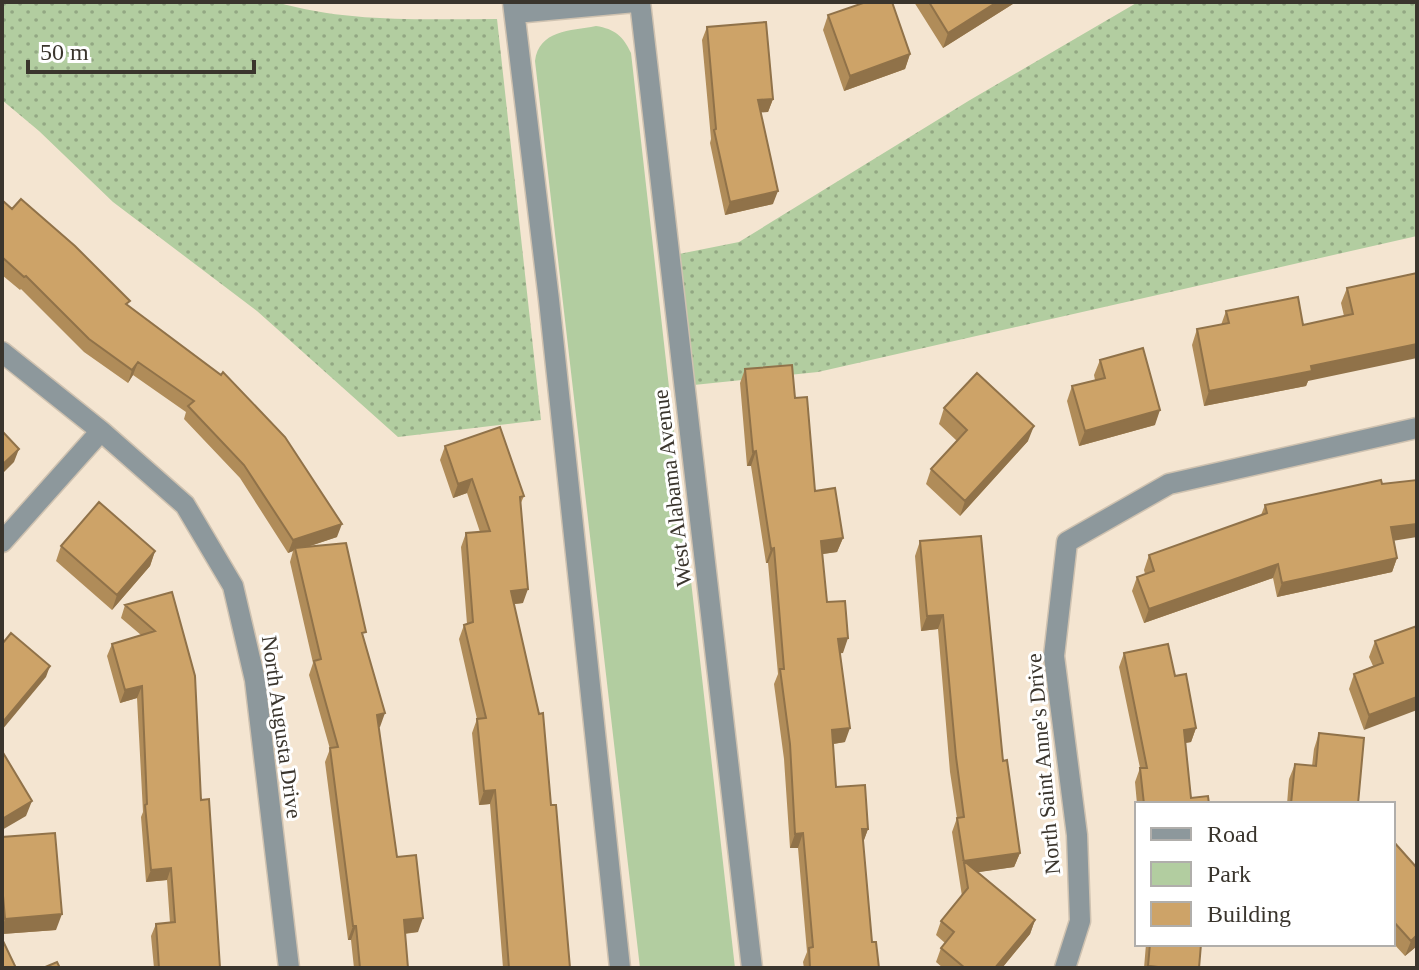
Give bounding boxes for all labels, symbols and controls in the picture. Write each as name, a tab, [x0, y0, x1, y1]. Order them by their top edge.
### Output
scale bar	[28, 24, 254, 74]
text: 50 m	[40, 39, 89, 65]
street label: West Alabama Avenue	[648, 388, 696, 588]
street label: North Augusta Drive	[257, 634, 307, 820]
street label: North Saint Anne's Drive	[1021, 652, 1065, 876]
legend	[1135, 802, 1395, 946]
text: Road	[1207, 821, 1258, 847]
text: Park	[1207, 861, 1251, 887]
text: Building	[1207, 901, 1291, 927]

